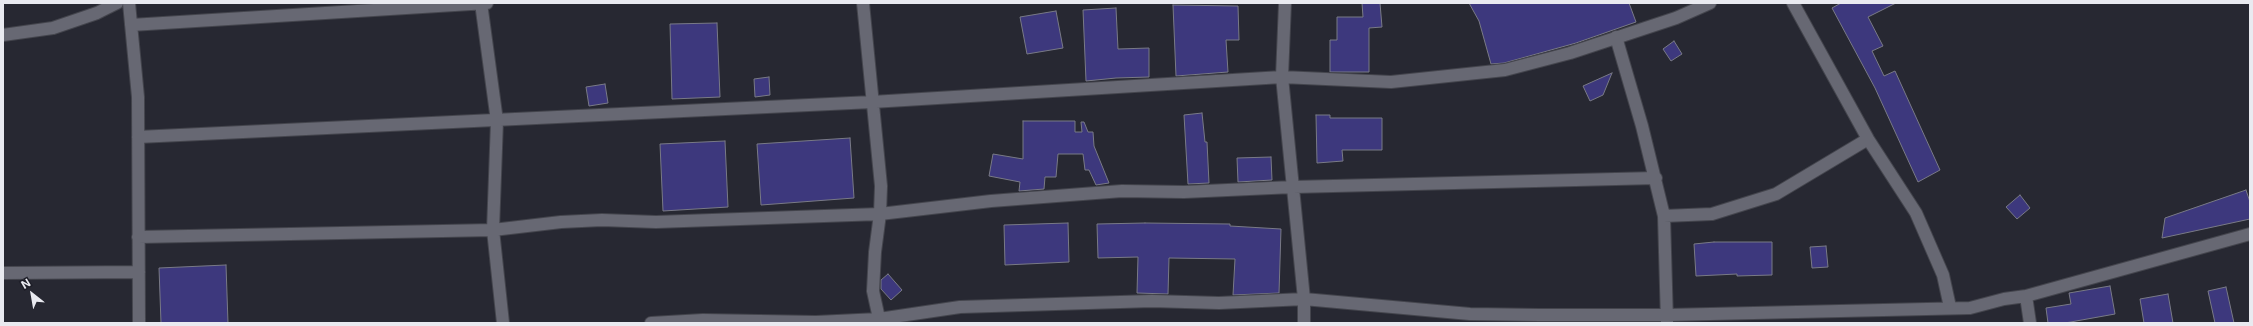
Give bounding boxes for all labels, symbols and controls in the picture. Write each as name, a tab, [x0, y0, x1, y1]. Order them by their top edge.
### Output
north arrow	[12, 274, 52, 314]
text: N	[19, 276, 33, 292]

